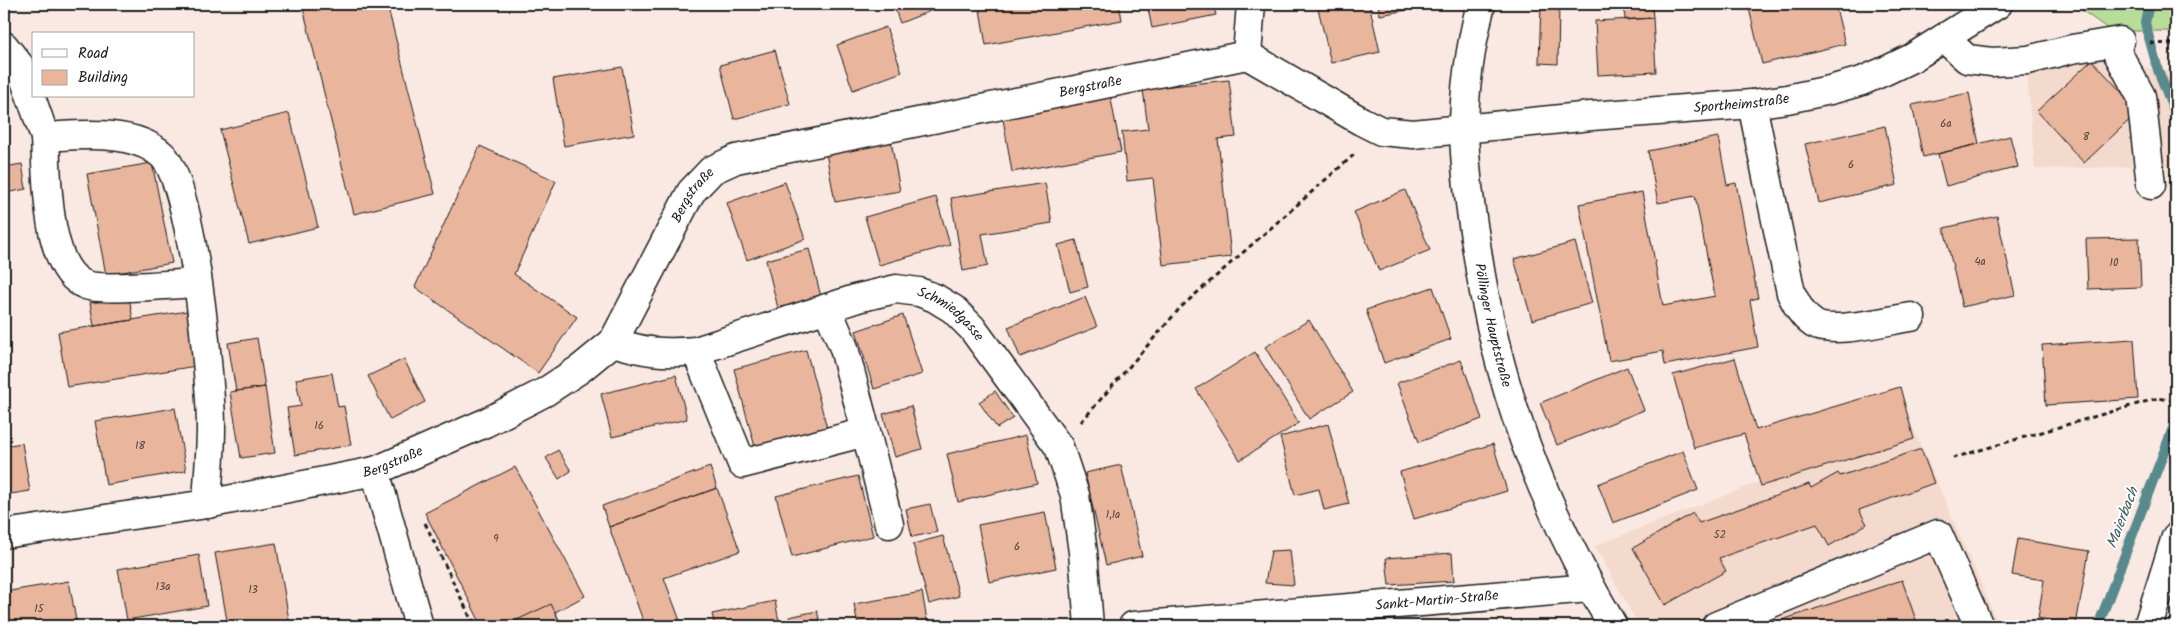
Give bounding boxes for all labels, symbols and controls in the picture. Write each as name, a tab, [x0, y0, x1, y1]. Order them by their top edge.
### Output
legend	[32, 32, 195, 98]
text: Road	[78, 42, 109, 66]
text: Building	[78, 66, 128, 90]
street label: Bergstraße	[1057, 70, 1124, 104]
street label: Sportheimstraße	[1693, 88, 1791, 119]
house number: 6a	[1940, 115, 1952, 133]
house number: 8	[2083, 128, 2090, 146]
house number: 6	[1848, 156, 1854, 174]
street label: Bergstraße	[666, 162, 720, 227]
house number: 4a	[1974, 253, 1986, 271]
house number: 10	[2110, 254, 2119, 272]
street label: Pöllinger Hauptstraße	[1468, 262, 1518, 391]
street label: Schmiedgasse	[914, 281, 990, 347]
house number: 16	[314, 417, 324, 435]
house number: 18	[135, 437, 145, 455]
street label: Bergstraße	[361, 440, 427, 484]
water label: Maierbach	[2100, 482, 2146, 552]
house number: 1,1a	[1106, 506, 1120, 524]
house number: 52	[1714, 526, 1726, 544]
house number: 9	[493, 530, 499, 548]
house number: 6	[1014, 538, 1020, 556]
house number: 13a	[156, 578, 170, 596]
house number: 13	[248, 581, 258, 599]
street label: Sankt-Martin-Straße	[1375, 585, 1500, 617]
house number: 15	[34, 600, 45, 618]

